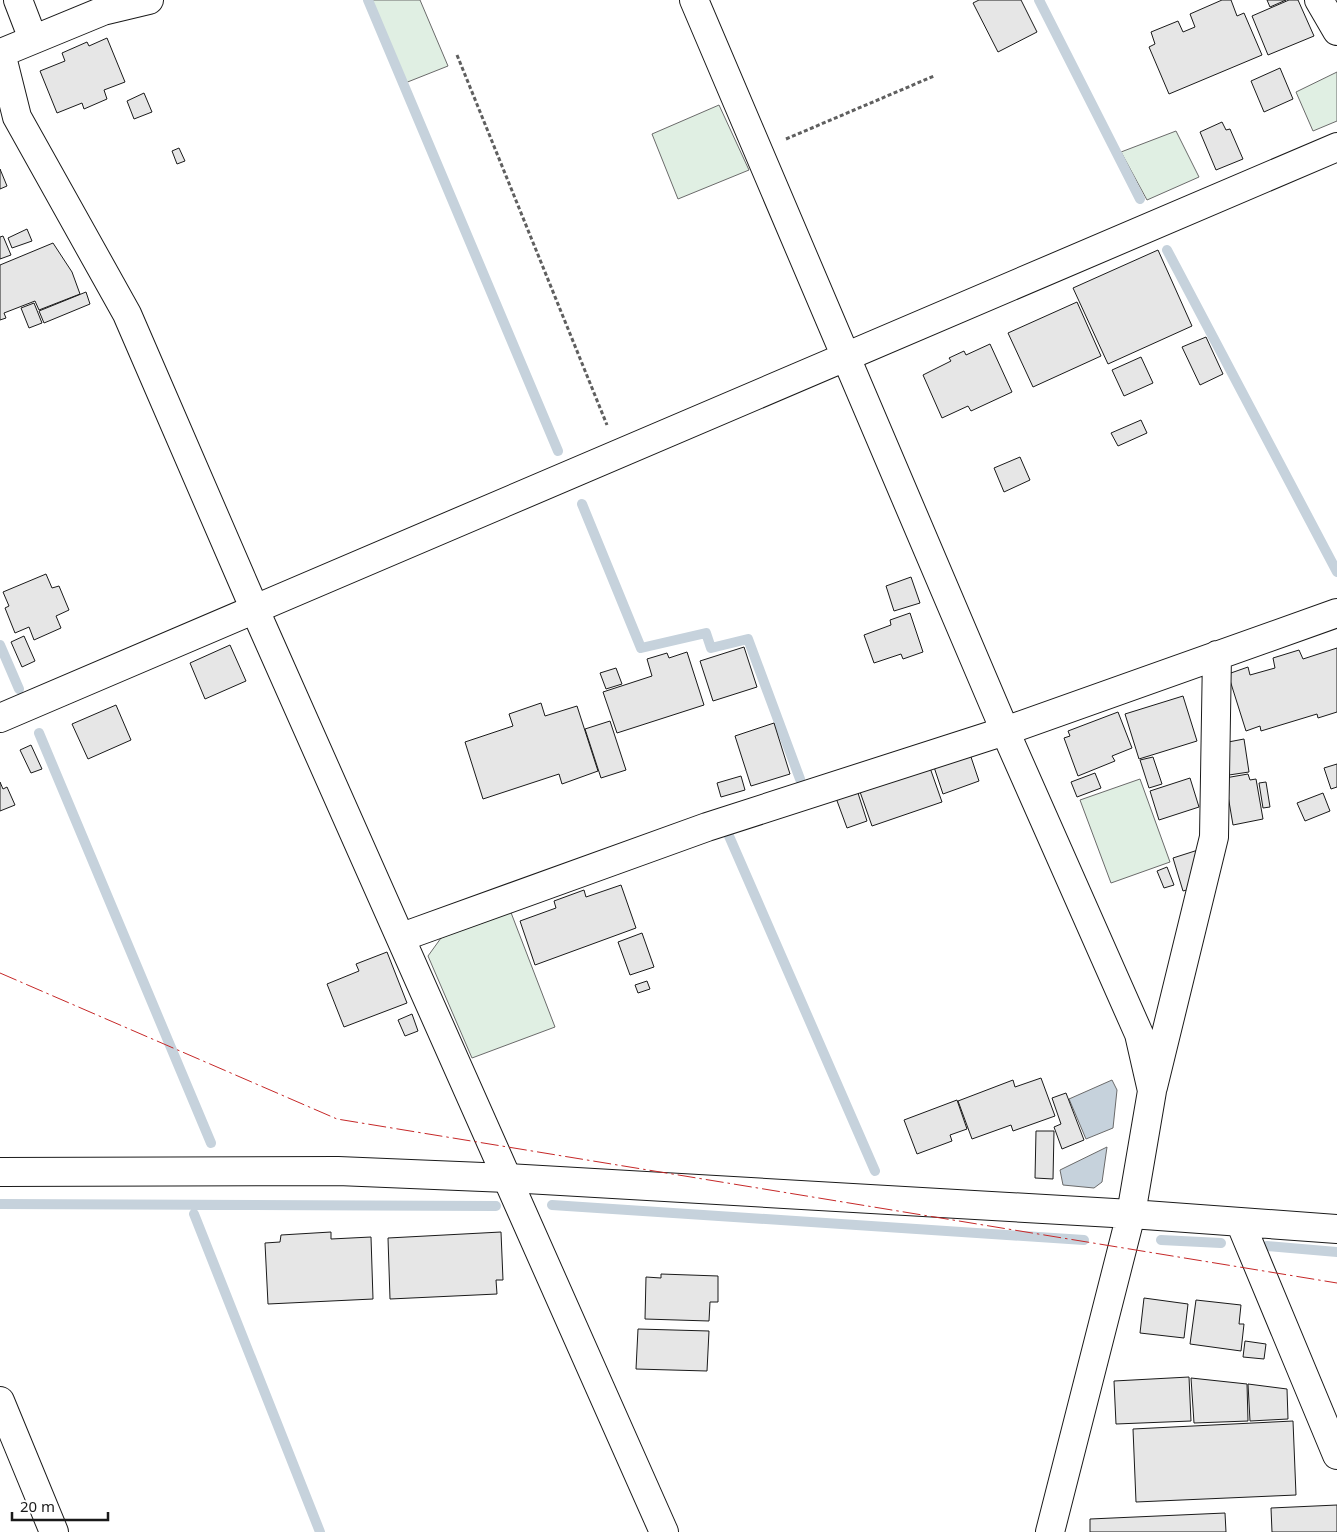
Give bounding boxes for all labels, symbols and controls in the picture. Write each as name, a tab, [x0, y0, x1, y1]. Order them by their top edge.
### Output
scale bar	[12, 1490, 109, 1522]
text: 20 m	[20, 1496, 55, 1516]

